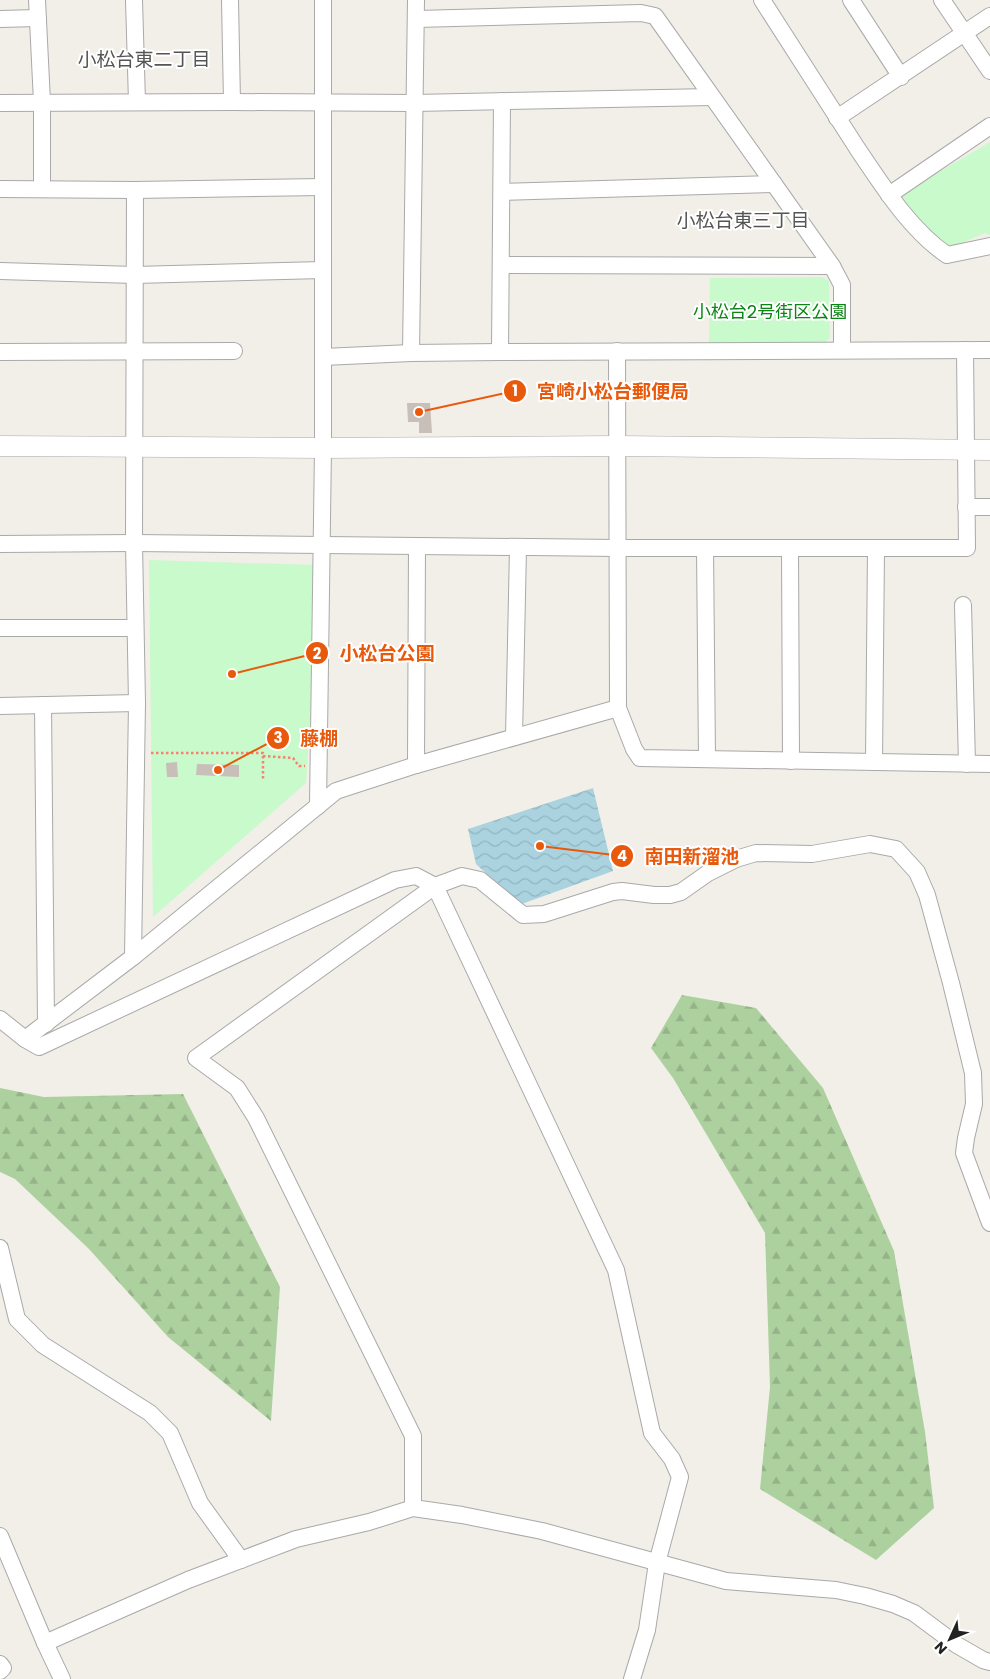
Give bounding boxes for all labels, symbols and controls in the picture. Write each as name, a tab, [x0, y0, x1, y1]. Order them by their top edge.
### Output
district label: 小松台東二丁目	[77, 46, 211, 73]
district label: 小松台東三丁目	[676, 207, 810, 234]
park label: 小松台2号街区公園	[693, 299, 847, 324]
callout: 宮崎小松台郵便局	[502, 374, 699, 408]
text: 宮崎小松台郵便局	[537, 378, 689, 405]
text: 1	[512, 380, 518, 401]
callout: 小松台公園	[304, 636, 444, 670]
text: 小松台公園	[339, 640, 435, 667]
text: 2	[313, 643, 322, 664]
callout: 藤棚	[265, 721, 348, 755]
text: 藤棚	[300, 725, 338, 752]
text: 3	[273, 727, 283, 748]
callout: 南田新溜池	[609, 839, 749, 873]
text: 南田新溜池	[644, 843, 740, 870]
text: 4	[617, 845, 627, 866]
north arrow	[925, 1614, 975, 1664]
text: N	[930, 1637, 951, 1659]

